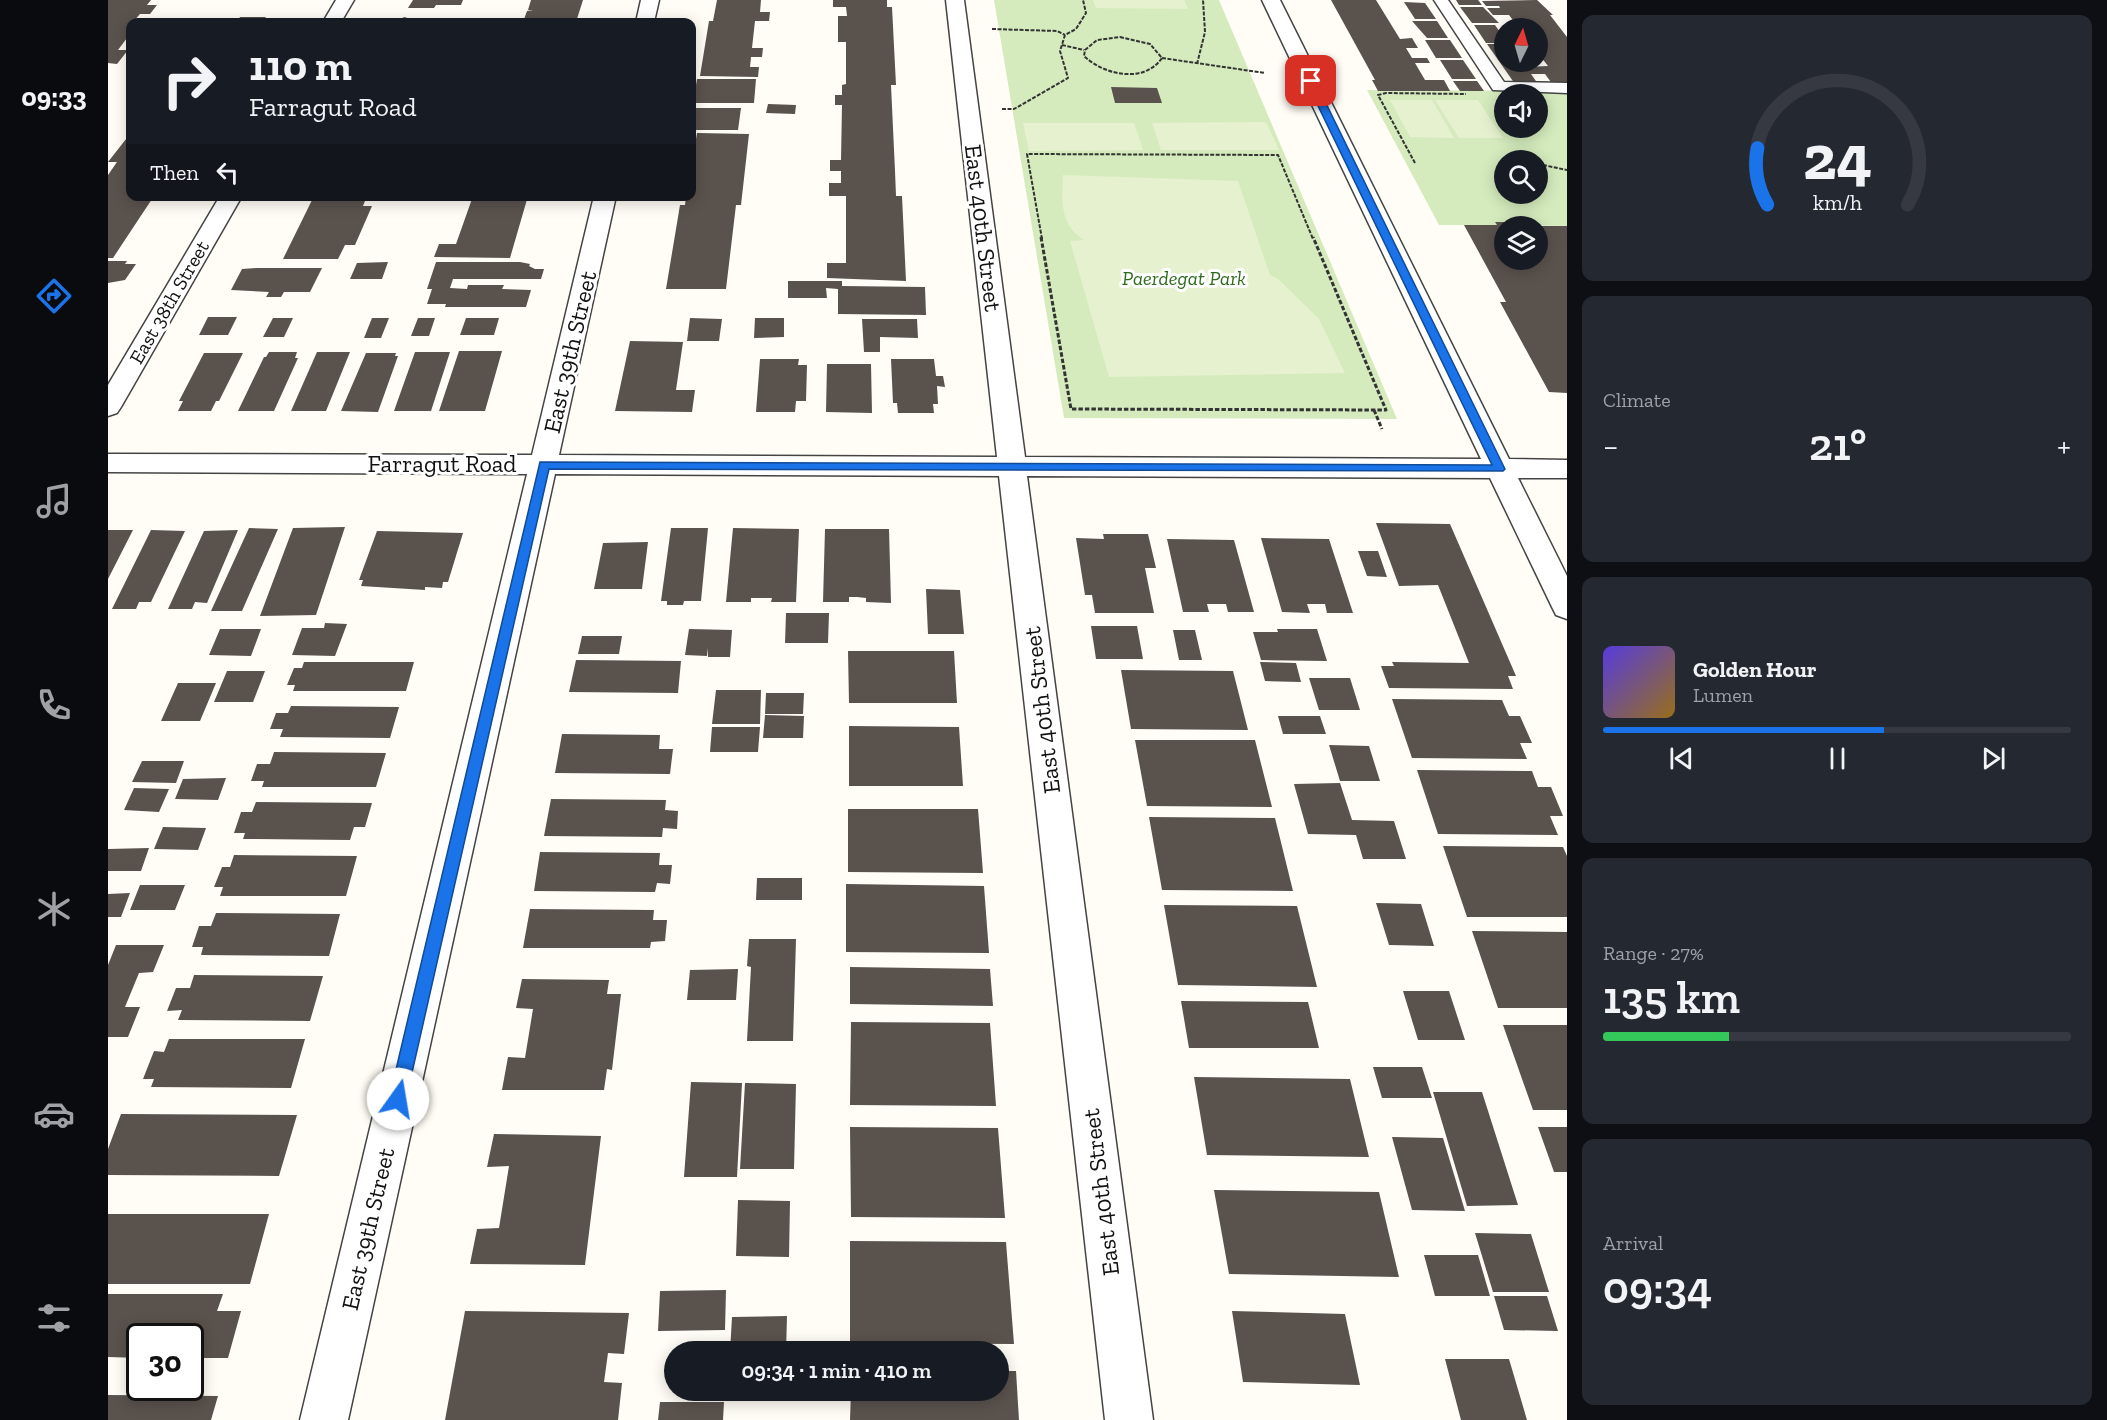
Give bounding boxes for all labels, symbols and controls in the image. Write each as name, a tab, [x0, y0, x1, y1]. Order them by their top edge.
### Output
north arrow	[1494, 18, 1548, 72]
map controls	[1494, 18, 1548, 270]
text: 110 m	[249, 40, 352, 91]
icon: right	[150, 42, 228, 120]
pin	[1285, 55, 1336, 106]
icon: arrive	[1294, 64, 1327, 97]
text: 09:33	[21, 81, 87, 113]
button: sound	[1494, 84, 1548, 138]
text: Farragut Road	[249, 91, 417, 123]
text: 24	[1802, 120, 1872, 195]
street label: East 40th Street	[959, 143, 1008, 313]
button: search	[1494, 150, 1548, 204]
icon: left	[211, 156, 244, 189]
text: Then	[150, 159, 199, 186]
text: km/h	[1813, 190, 1861, 215]
button: layers	[1494, 216, 1548, 270]
street label: East 38th Street	[124, 236, 214, 368]
park label: Paerdegat Park	[1122, 266, 1246, 290]
street label: East 39th Street	[537, 268, 602, 436]
icon: directions	[33, 275, 75, 317]
text: Climate	[1603, 388, 1671, 412]
text: 21°	[1809, 418, 1867, 472]
text: −	[1603, 426, 1618, 465]
text: +	[2057, 426, 2071, 465]
street label: Farragut Road	[368, 449, 517, 478]
icon: music	[33, 480, 75, 522]
street label: East 40th Street	[1017, 625, 1066, 795]
text: Golden Hour	[1693, 656, 1817, 683]
text: Lumen	[1693, 683, 1753, 707]
icon: phone	[33, 684, 75, 726]
icon: previous	[1665, 742, 1698, 775]
icon: pause	[1821, 742, 1854, 775]
icon: next	[1977, 742, 2010, 775]
icon: climate	[33, 888, 75, 930]
text: Range · 27%	[1603, 941, 1704, 965]
text: 135 km	[1603, 971, 1740, 1025]
position arrow	[366, 1067, 430, 1131]
icon: car	[33, 1093, 75, 1135]
street label: East 40th Street	[1076, 1107, 1125, 1277]
street label: East 39th Street	[335, 1145, 400, 1313]
text: Arrival	[1603, 1231, 1663, 1255]
text: 09:34	[1603, 1261, 1712, 1315]
icon: filters	[33, 1297, 75, 1339]
speed limit sign: 30	[126, 1323, 204, 1401]
text: 09:34 · 1 min · 410 m	[742, 1357, 931, 1384]

